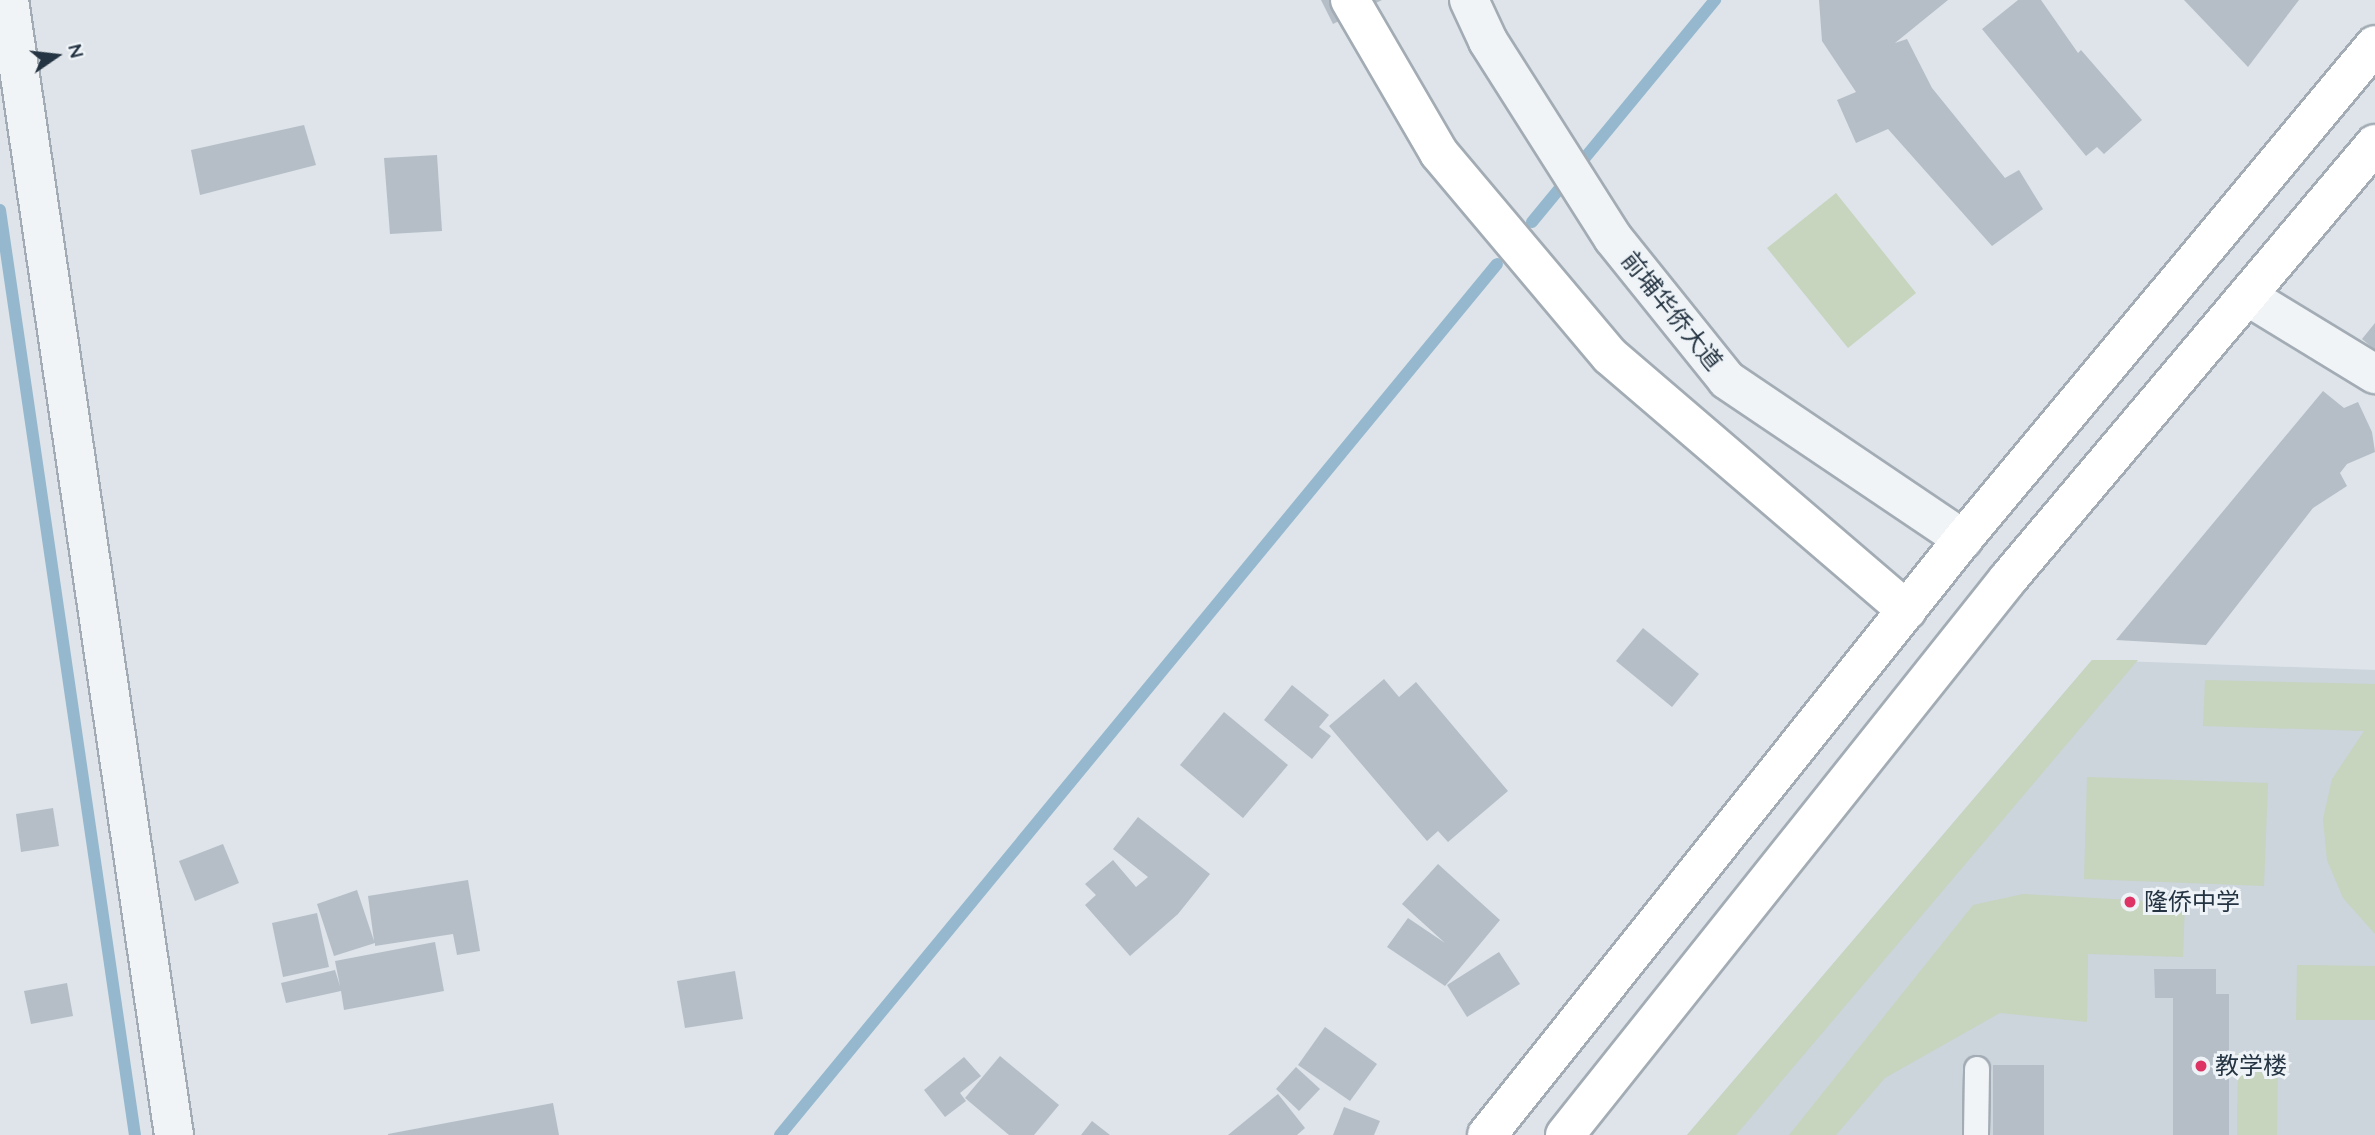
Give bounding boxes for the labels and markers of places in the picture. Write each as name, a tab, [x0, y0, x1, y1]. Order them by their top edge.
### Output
place label: 隆侨中学	[2144, 888, 2240, 916]
marker: 隆侨中学	[2122, 894, 2138, 910]
place label: 教学楼	[2215, 1052, 2287, 1080]
marker: 教学楼	[2193, 1058, 2209, 1074]

